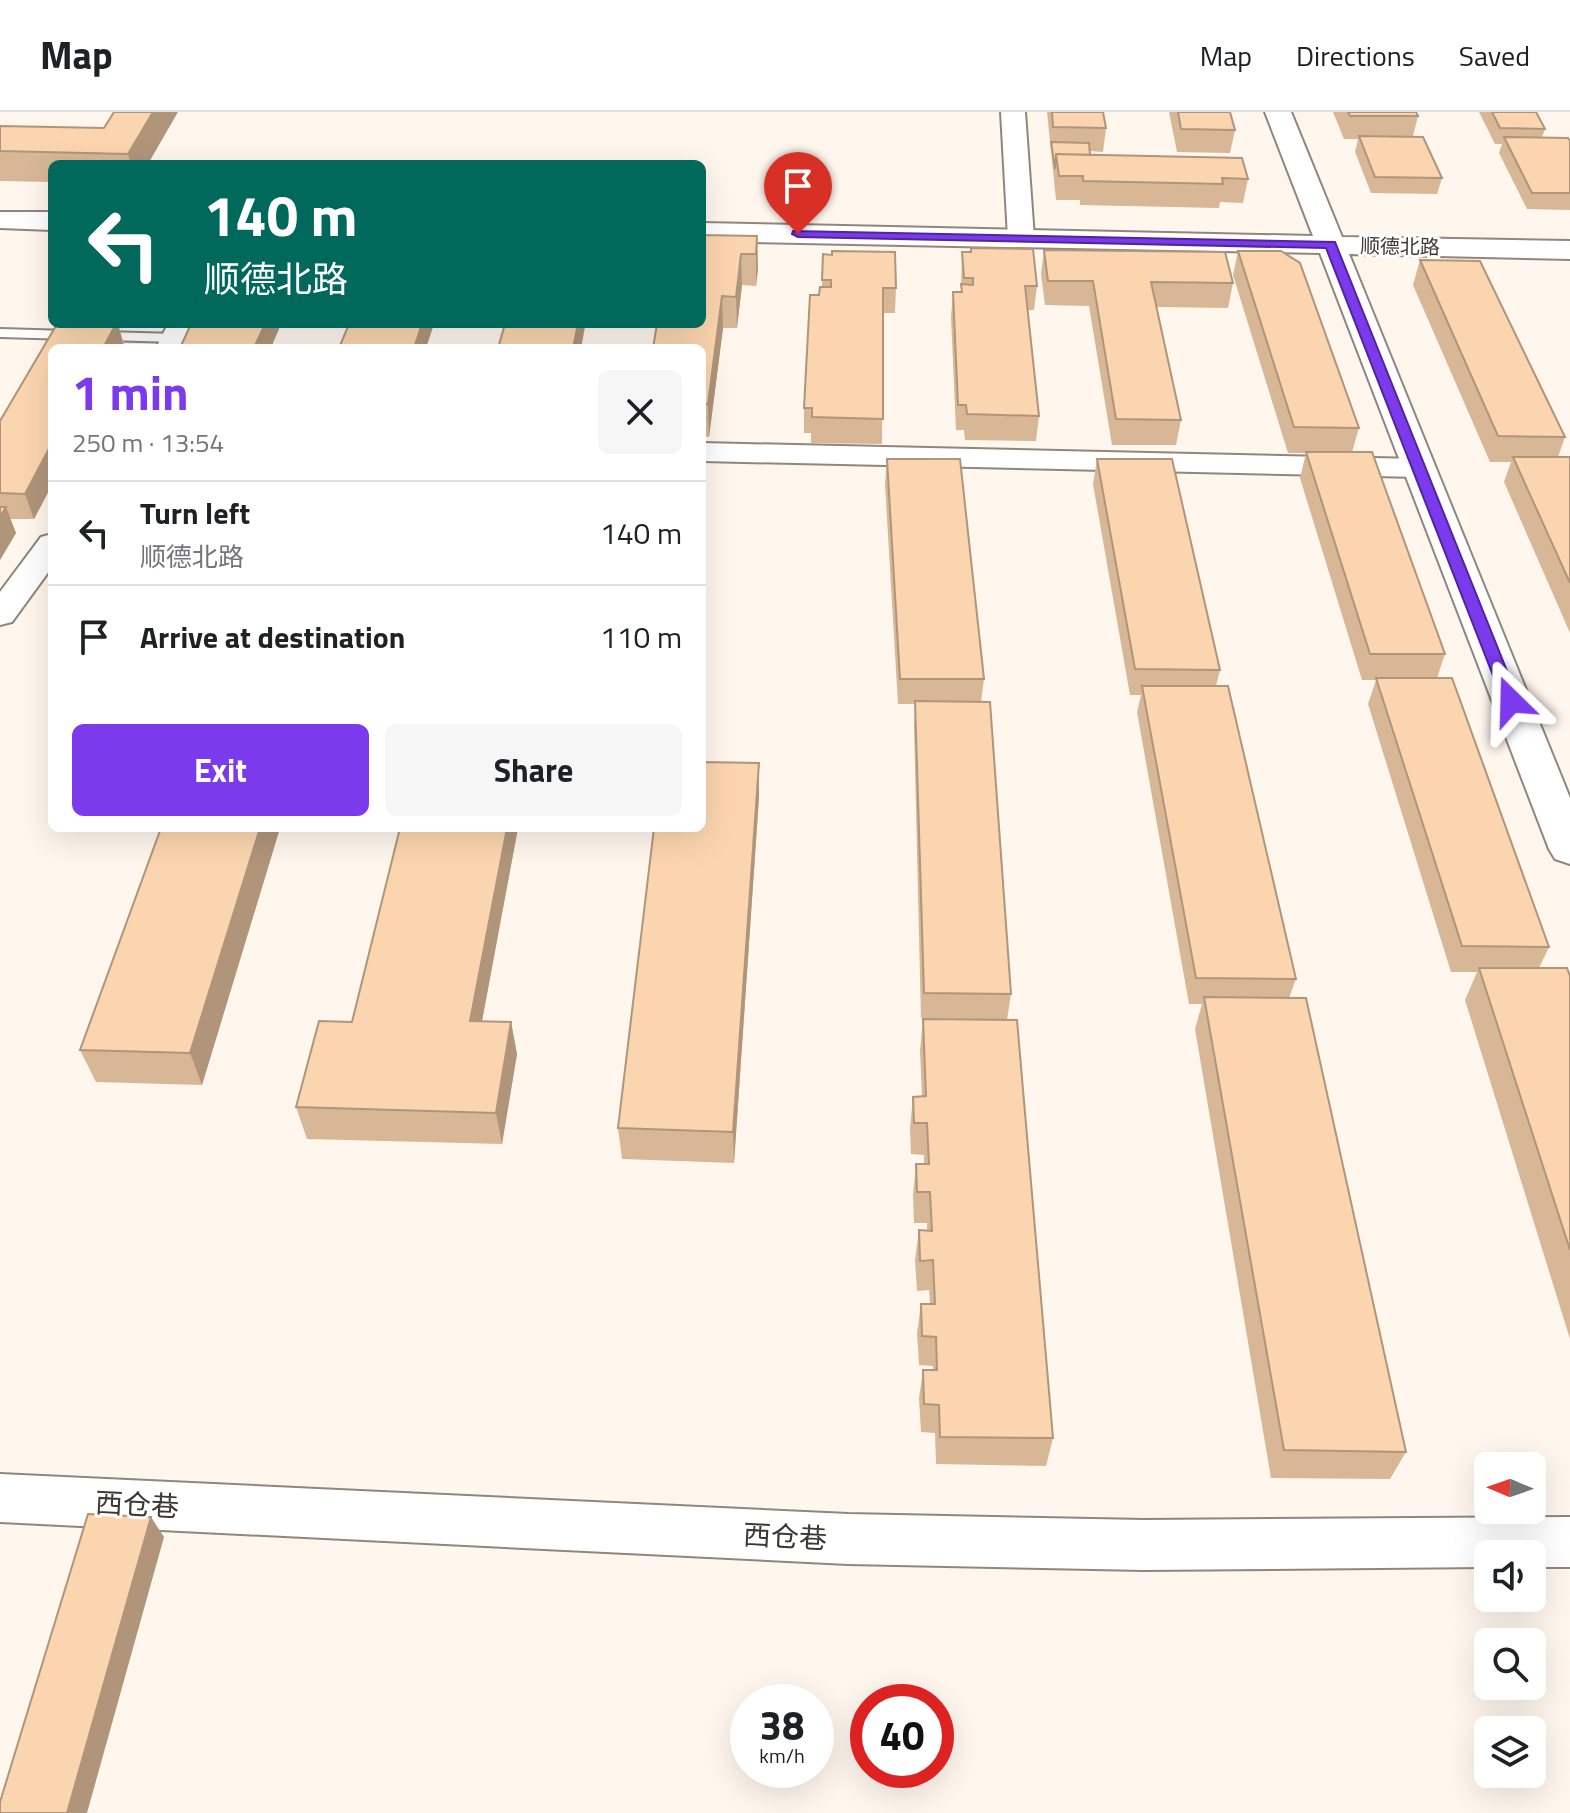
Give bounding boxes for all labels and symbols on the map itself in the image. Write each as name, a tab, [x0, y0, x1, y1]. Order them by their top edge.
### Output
pin	[764, 152, 832, 234]
street label: 顺德北路	[1360, 230, 1440, 262]
position arrow	[1469, 659, 1553, 743]
north arrow	[1474, 1452, 1546, 1524]
street label: 西仓巷	[94, 1480, 180, 1528]
street label: 西仓巷	[742, 1512, 828, 1560]
speed limit sign: 40	[850, 1684, 954, 1788]

